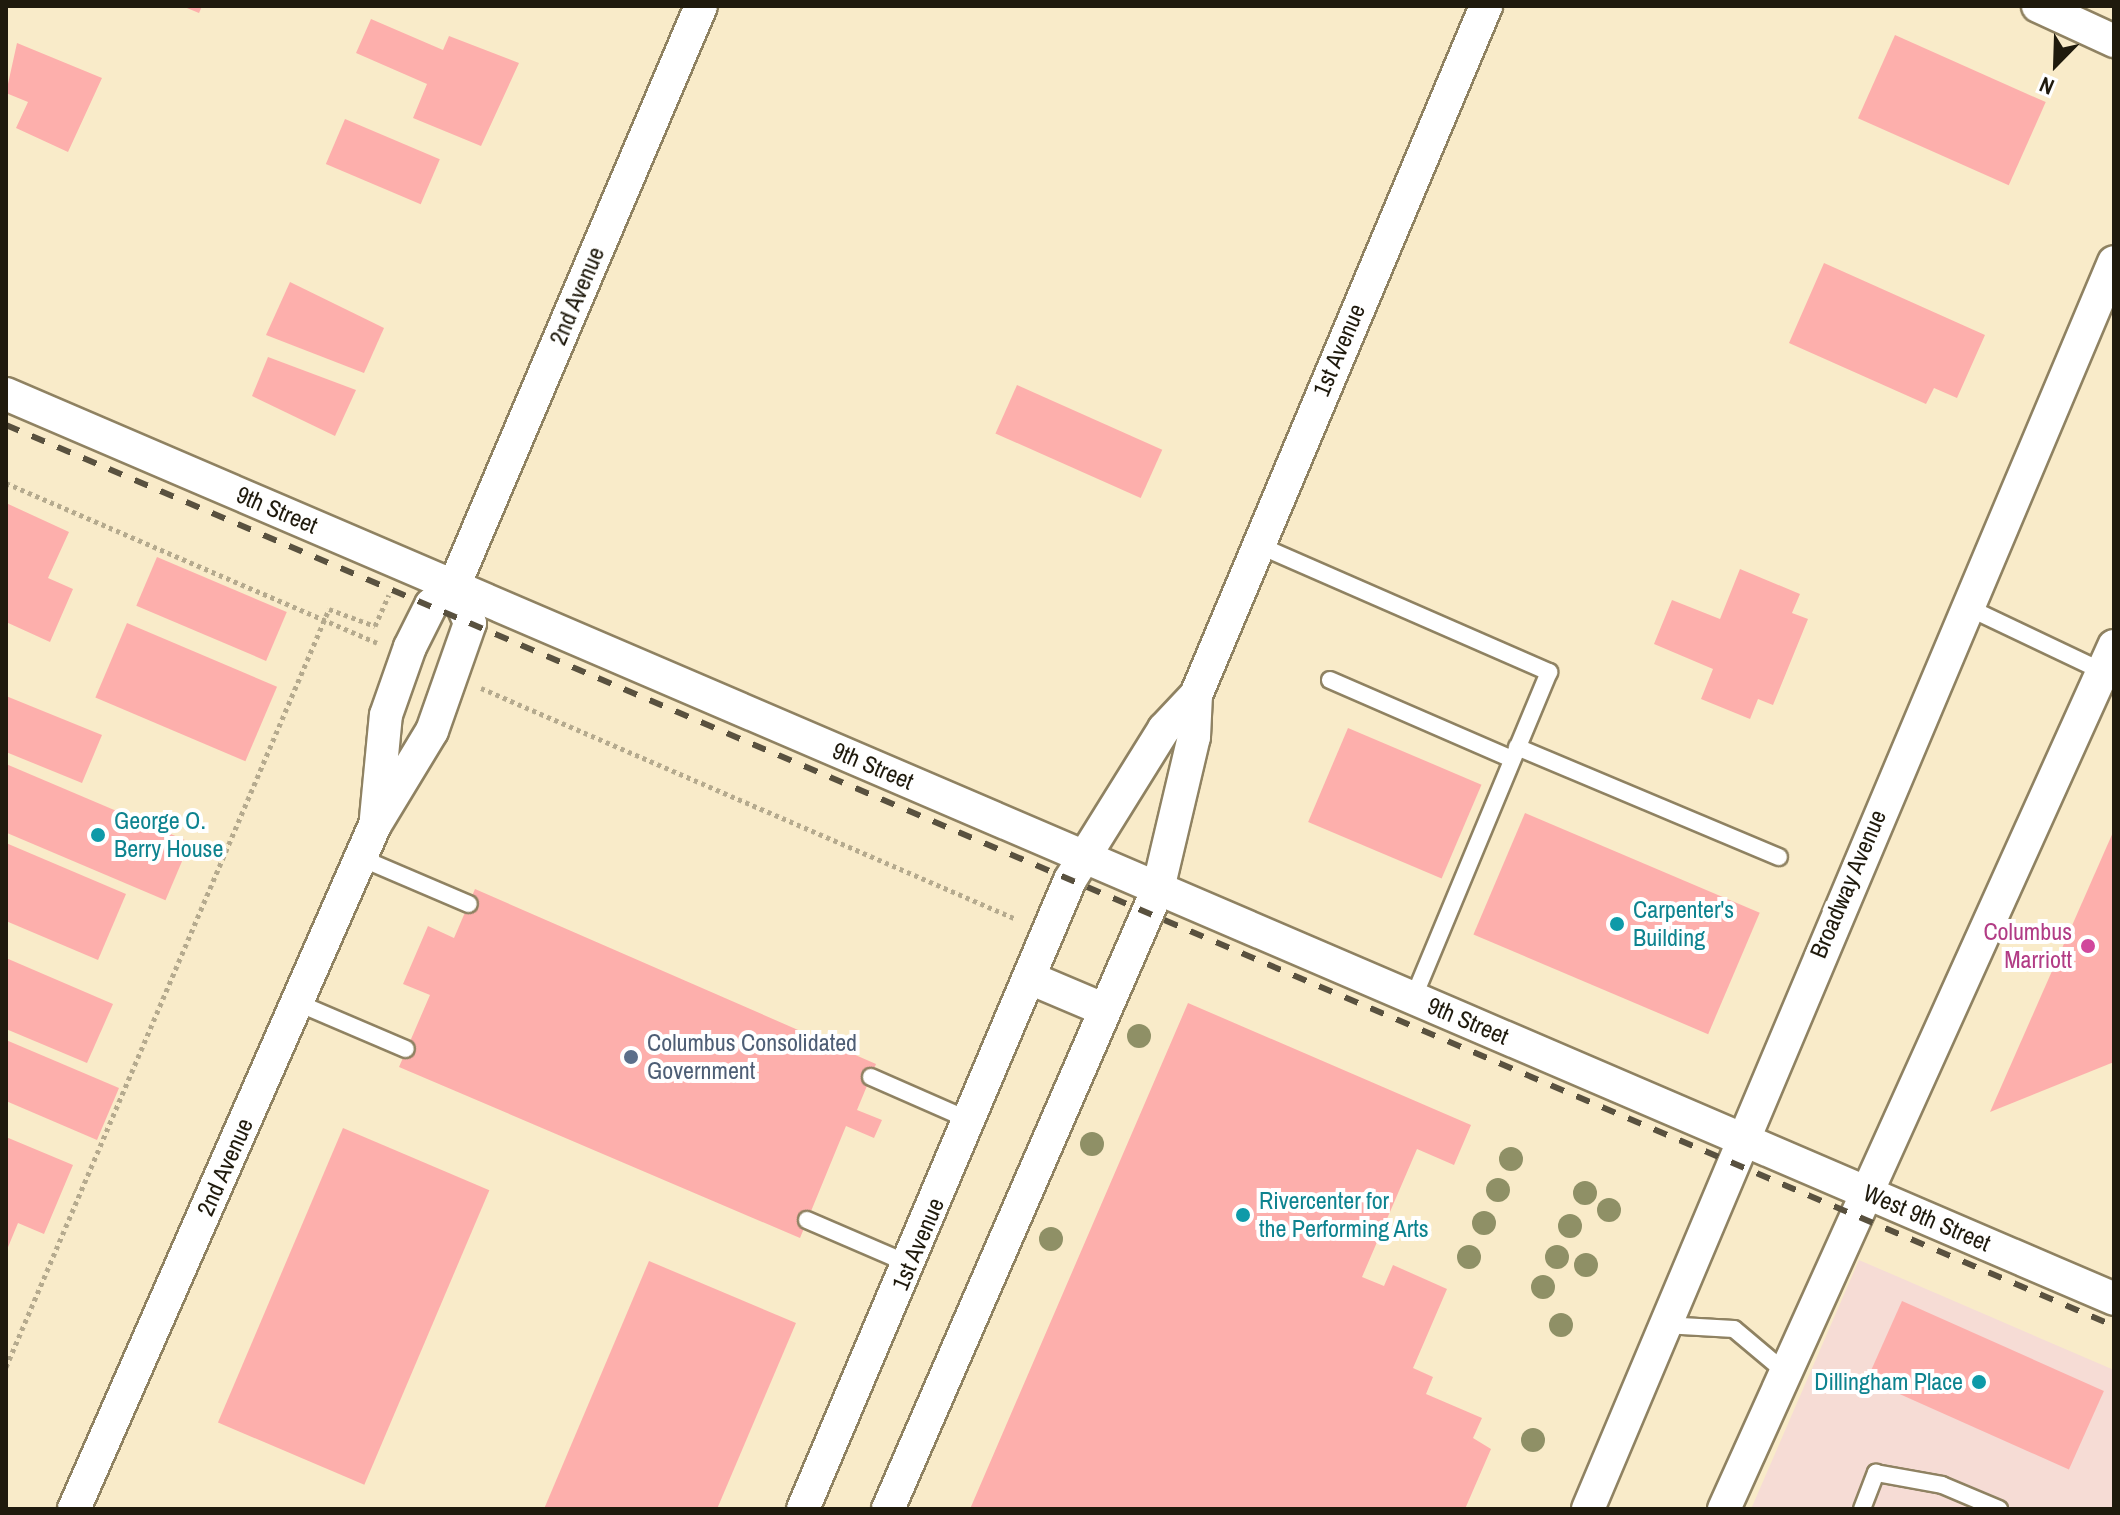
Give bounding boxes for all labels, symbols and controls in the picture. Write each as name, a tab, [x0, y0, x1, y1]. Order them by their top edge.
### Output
north arrow	[2016, 24, 2096, 104]
text: N	[2035, 70, 2058, 102]
street label: 2nd Avenue	[543, 242, 611, 350]
street label: 1st Avenue	[1307, 299, 1371, 401]
street label: 9th Street	[232, 480, 322, 540]
street label: 9th Street	[828, 736, 918, 796]
street label: Broadway Avenue	[1804, 805, 1892, 963]
place label: George O. Berry House	[114, 807, 223, 863]
marker: George O. Berry House	[89, 826, 107, 844]
place label: Carpenter's Building	[1633, 896, 1734, 952]
marker: Carpenter's Building	[1608, 915, 1626, 933]
place label: Columbus Marriott	[1983, 918, 2072, 974]
marker: Columbus Marriott	[2079, 937, 2097, 955]
street label: 9th Street	[1423, 991, 1513, 1051]
place label: Columbus Consolidated Government	[647, 1029, 857, 1085]
marker: Columbus Consolidated Government	[622, 1048, 640, 1066]
street label: 2nd Avenue	[191, 1113, 259, 1221]
street label: West 9th Street	[1859, 1178, 1995, 1258]
place label: Rivercenter for the Performing Arts	[1259, 1187, 1430, 1243]
street label: 1st Avenue	[886, 1193, 950, 1295]
marker: Rivercenter for the Performing Arts	[1234, 1206, 1252, 1224]
place label: Dillingham Place	[1814, 1368, 1963, 1396]
marker: Dillingham Place	[1970, 1373, 1988, 1391]

